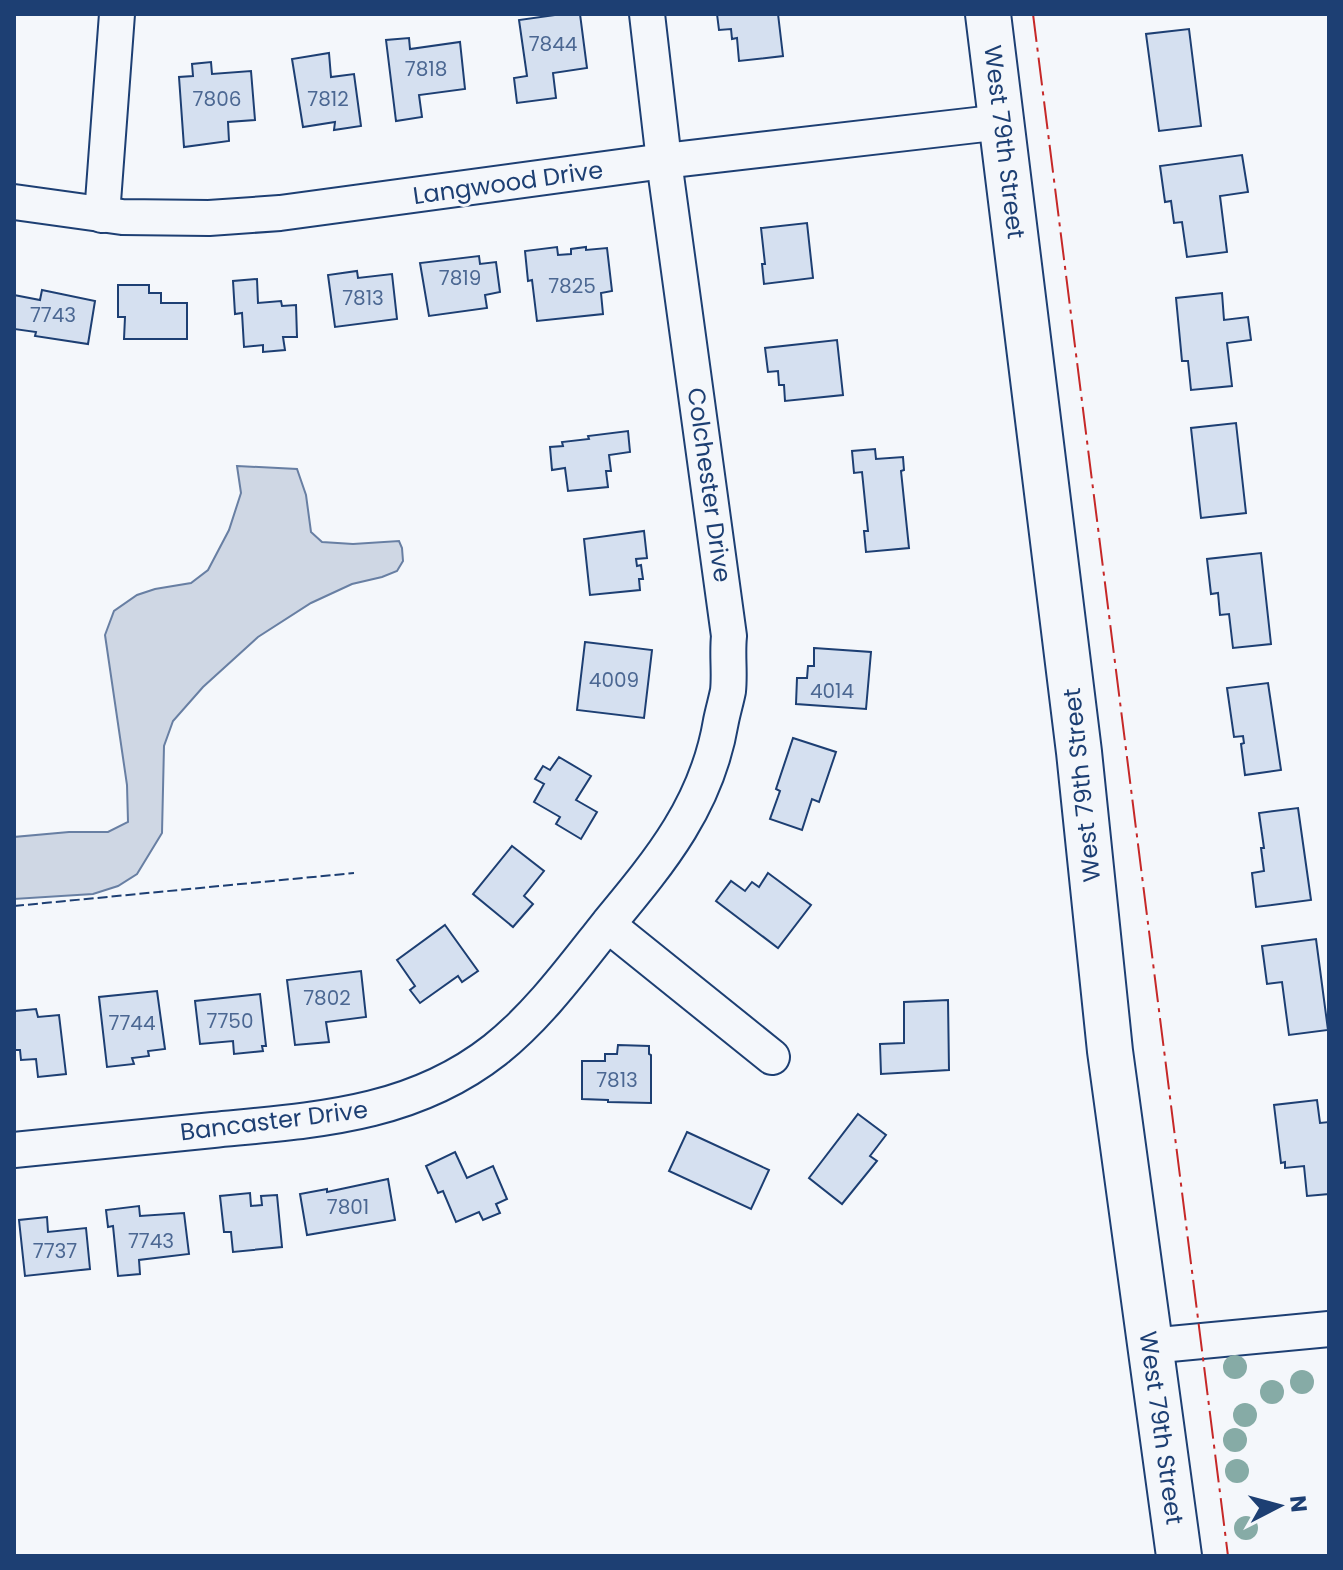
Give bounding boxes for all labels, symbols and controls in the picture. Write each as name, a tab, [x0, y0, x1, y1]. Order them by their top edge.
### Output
house number: 7844	[529, 30, 577, 58]
street label: West 79th Street	[976, 43, 1033, 241]
house number: 7818	[405, 55, 447, 83]
house number: 7806	[193, 85, 241, 113]
house number: 7812	[307, 85, 349, 113]
street label: Langwood Drive	[411, 153, 605, 212]
house number: 7819	[439, 264, 481, 292]
house number: 7825	[548, 272, 596, 300]
house number: 7813	[342, 284, 384, 312]
house number: 7743	[30, 301, 76, 329]
street label: Colchester Drive	[679, 385, 739, 584]
house number: 4009	[589, 666, 639, 694]
house number: 4014	[810, 677, 854, 705]
street label: West 79th Street	[1055, 686, 1108, 884]
house number: 7802	[303, 984, 351, 1012]
house number: 7750	[207, 1007, 253, 1035]
house number: 7744	[109, 1009, 156, 1037]
house number: 7813	[596, 1066, 638, 1094]
street label: Bancaster Drive	[178, 1093, 370, 1148]
house number: 7801	[327, 1193, 369, 1221]
house number: 7743	[128, 1227, 174, 1255]
house number: 7737	[33, 1237, 77, 1265]
street label: West 79th Street	[1132, 1329, 1191, 1527]
north arrow	[1239, 1466, 1319, 1546]
text: N	[1282, 1494, 1315, 1514]

